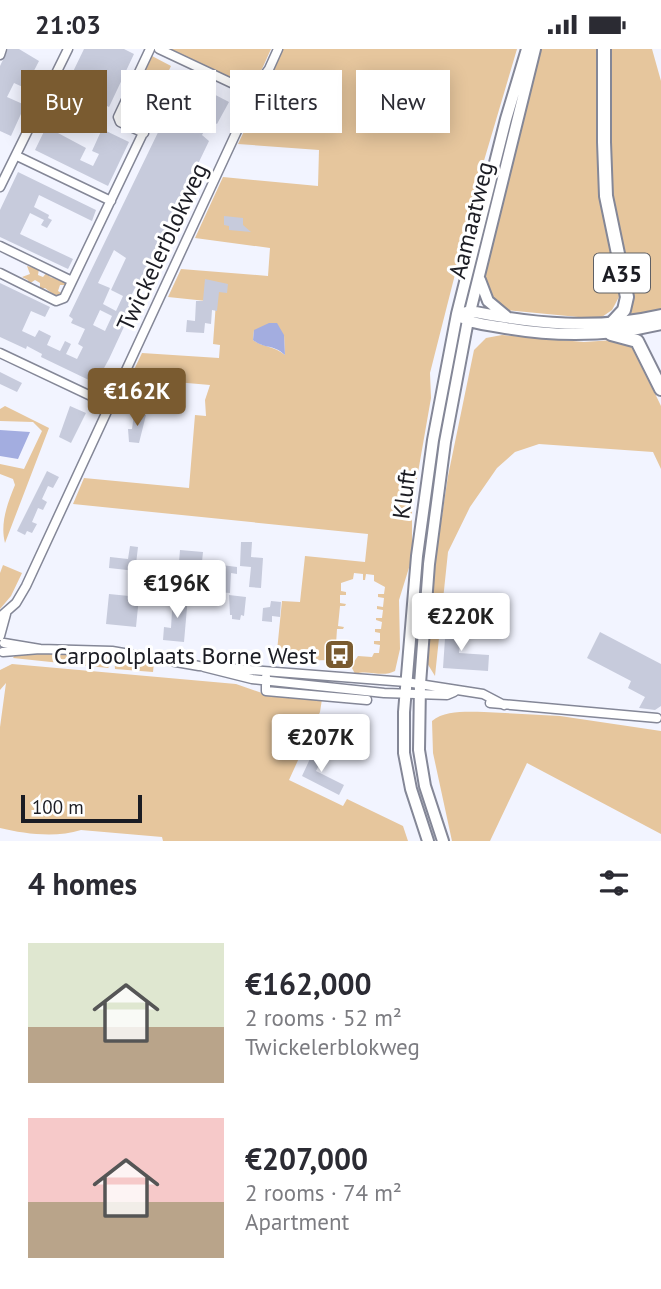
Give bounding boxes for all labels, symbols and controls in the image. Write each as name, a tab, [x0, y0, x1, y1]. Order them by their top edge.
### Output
text: 21:03	[35, 8, 101, 41]
chip: Buy	[21, 70, 107, 133]
chip: Rent	[121, 70, 216, 133]
chip: Filters	[230, 70, 342, 133]
chip: New	[356, 70, 450, 133]
street label: Twickelerblokweg	[109, 158, 215, 336]
street label: Aamaatweg	[441, 158, 501, 282]
road number: A35	[594, 253, 650, 293]
pin: €162K	[88, 369, 186, 428]
text: €162K	[104, 376, 170, 405]
street label: Kluft	[385, 467, 423, 521]
pin: €196K	[128, 561, 226, 620]
text: €196K	[144, 568, 210, 597]
pin: €220K	[412, 593, 510, 653]
text: €220K	[428, 601, 494, 630]
bus stop icon: Carpoolplaats Borne West	[323, 638, 357, 672]
place label: Carpoolplaats Borne West	[54, 640, 317, 671]
pin: €207K	[272, 715, 370, 774]
text: €207K	[288, 722, 354, 751]
scale bar	[21, 792, 142, 824]
text: 100 m	[32, 795, 84, 819]
text: 4 homes	[28, 864, 137, 903]
icon: filters	[595, 864, 633, 902]
text: €162,000	[245, 964, 372, 1003]
icon: home	[84, 971, 168, 1055]
text: 2 rooms · 52 m²	[245, 1003, 402, 1032]
text: Twickelerblokweg	[245, 1032, 420, 1061]
text: €207,000	[245, 1139, 368, 1178]
icon: home	[84, 1146, 168, 1230]
text: 2 rooms · 74 m²	[245, 1178, 402, 1207]
text: Apartment	[245, 1207, 349, 1236]

